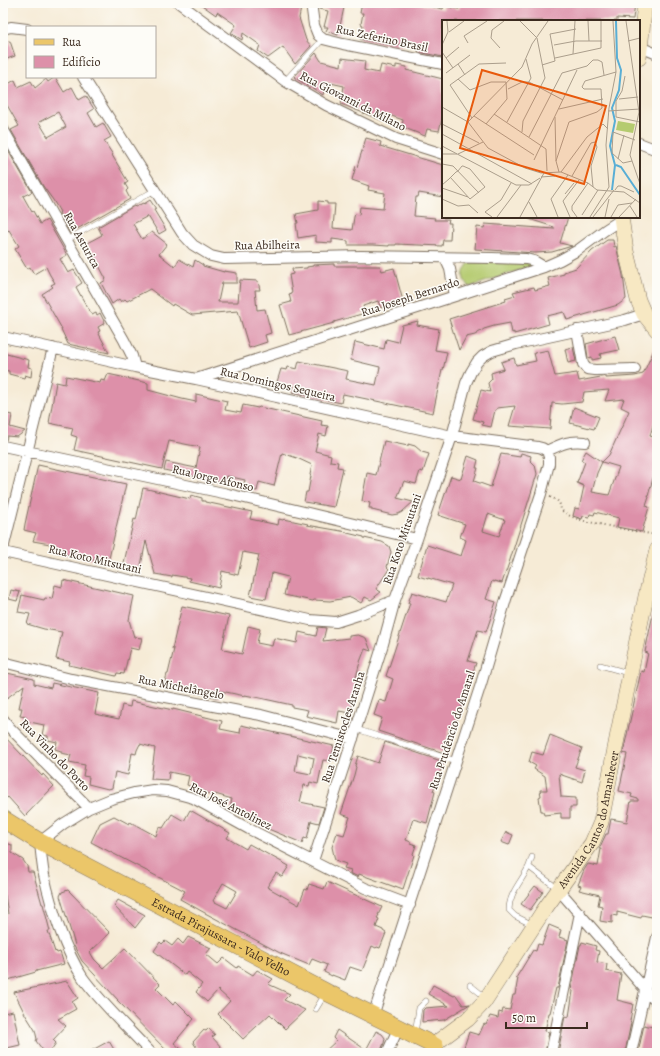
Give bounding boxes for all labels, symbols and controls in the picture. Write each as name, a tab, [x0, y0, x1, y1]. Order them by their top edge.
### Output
street label: Rua Zeferino Brasil	[335, 20, 430, 56]
inset map	[442, 20, 640, 218]
legend	[26, 26, 156, 78]
text: Rua	[62, 34, 81, 50]
text: Edifício	[62, 54, 100, 70]
street label: Rua Giovanni da Milano	[297, 67, 409, 135]
street label: Rua Asturica	[60, 209, 104, 271]
street label: Rua Abilheira	[234, 236, 300, 254]
street label: Rua Joseph Bernardo	[359, 274, 461, 320]
street label: Rua Domingos Sequeira	[219, 363, 338, 405]
street label: Rua Jorge Afonso	[171, 461, 255, 495]
street label: Rua Koto Mitsutani	[379, 491, 425, 587]
street label: Rua Koto Mitsutani	[47, 541, 143, 577]
street label: Rua Prudêncio do Amaral	[425, 668, 479, 792]
street label: Rua Temistocles Aranha	[317, 669, 369, 785]
street label: Rua Michelângelo	[137, 671, 225, 703]
street label: Rua Vinho do Porto	[16, 715, 94, 795]
street label: Avenida Cantos do Amanhecer	[553, 749, 623, 892]
street label: Rua José Antolinez	[187, 778, 275, 834]
street label: Estrada Pirajussara - Valo Velho	[149, 894, 293, 980]
scale bar	[506, 1004, 587, 1030]
text: 50 m	[512, 1010, 536, 1026]

